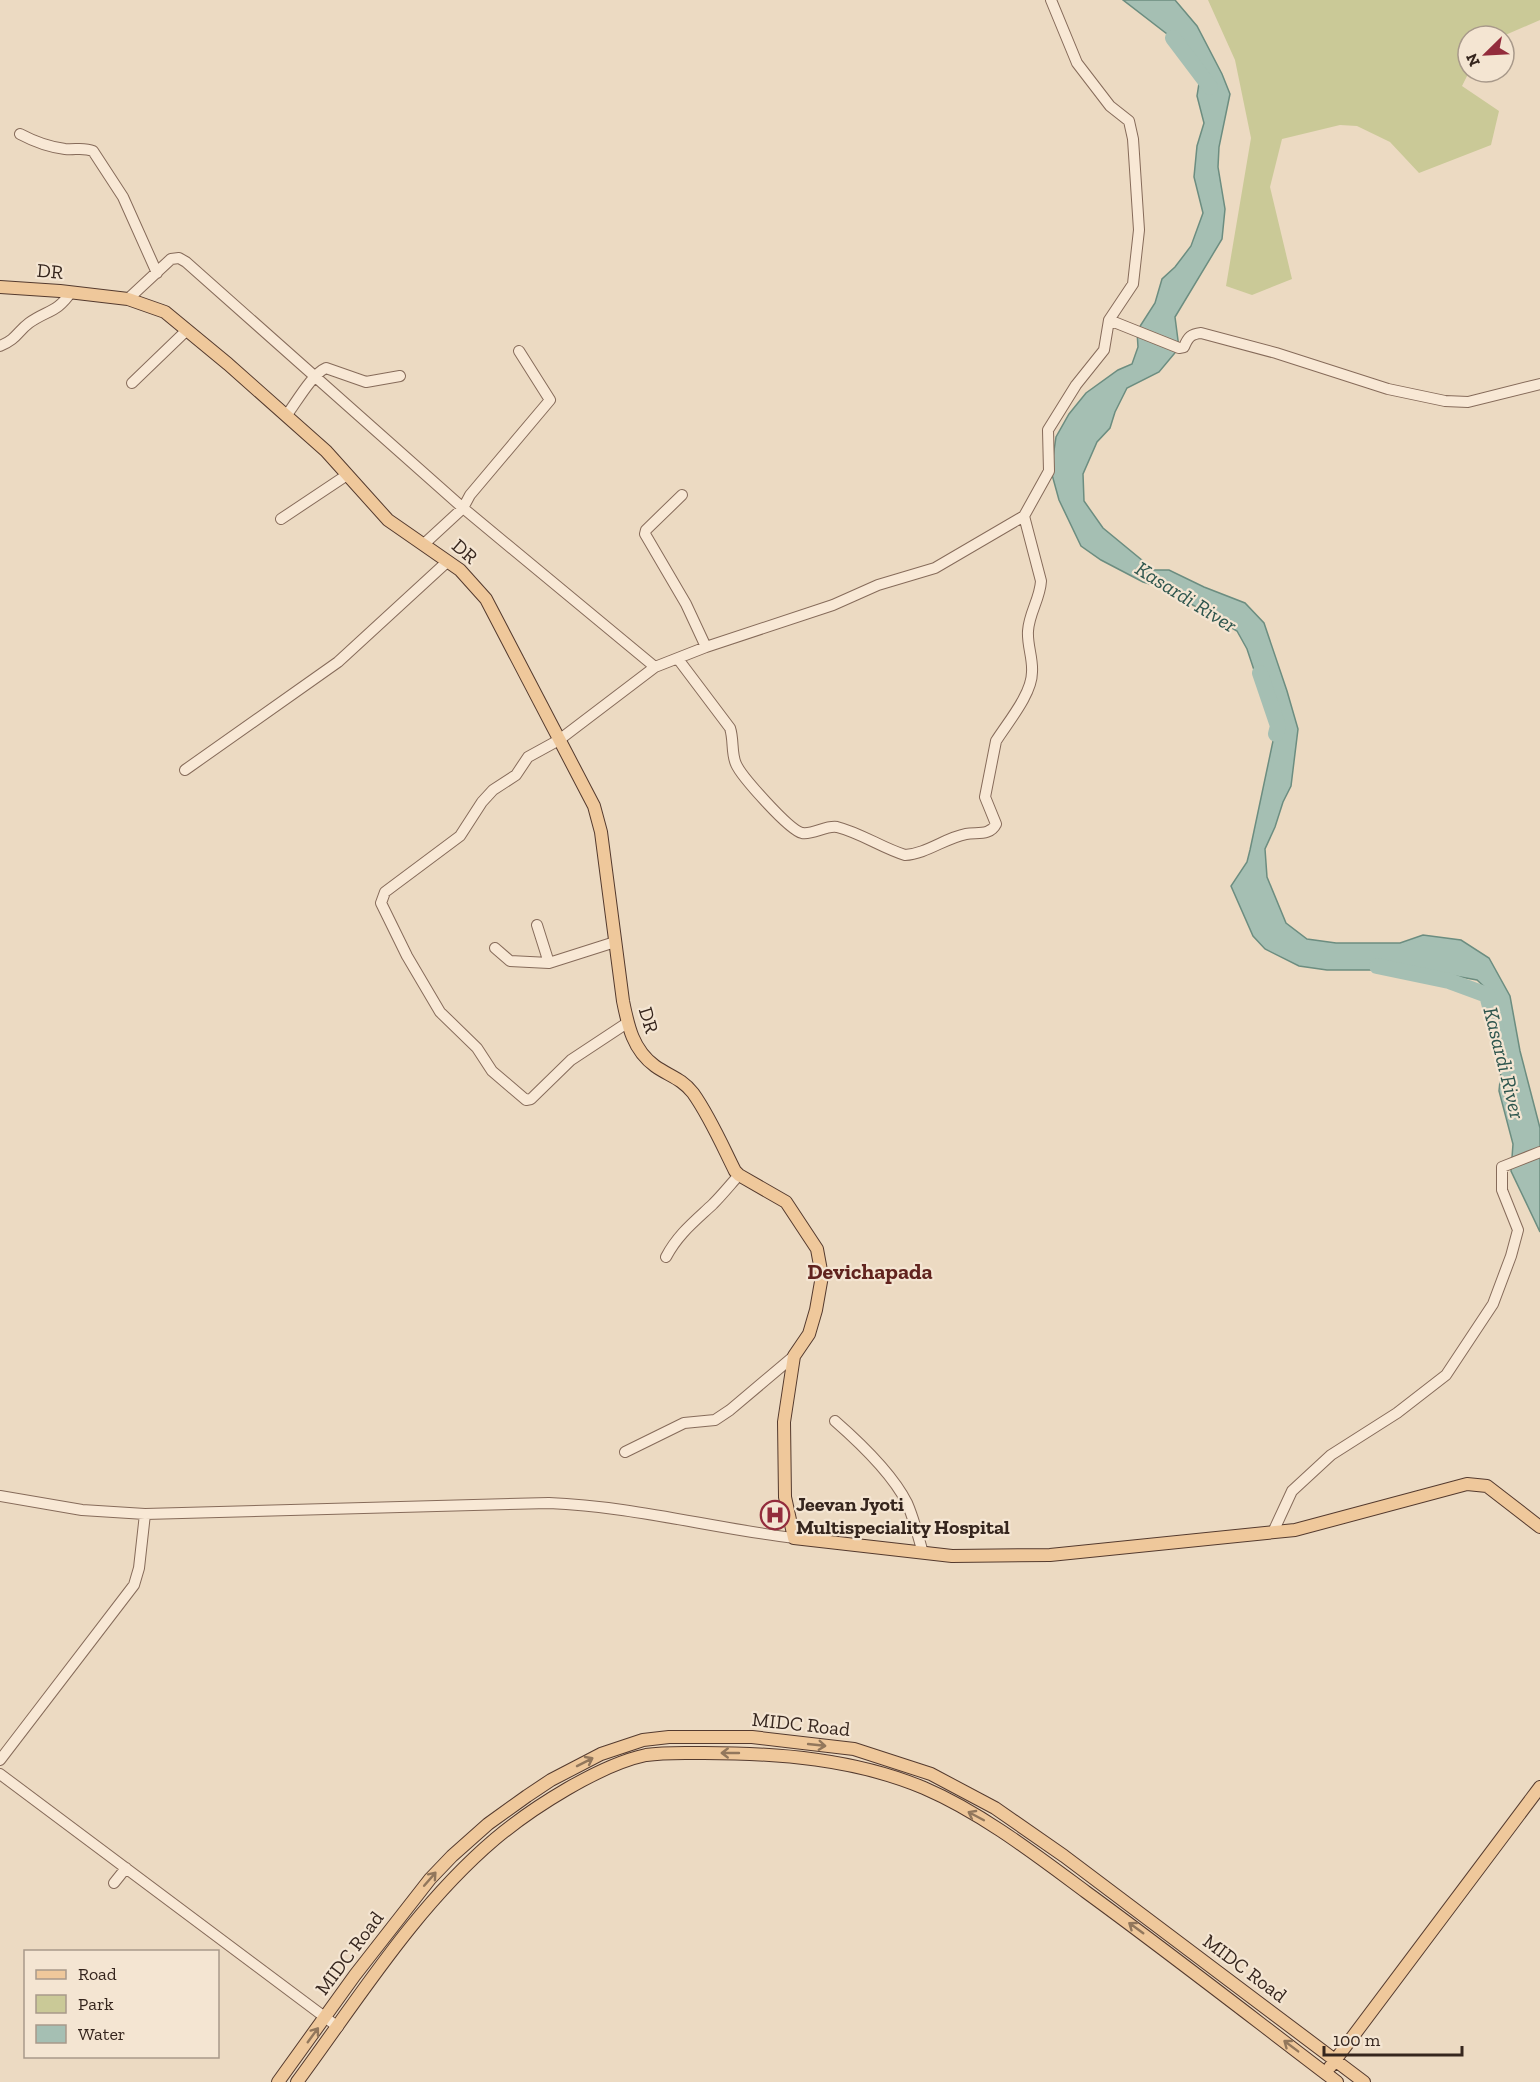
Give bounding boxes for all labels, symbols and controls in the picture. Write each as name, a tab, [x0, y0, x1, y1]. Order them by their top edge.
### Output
north arrow	[1456, 24, 1516, 84]
text: N	[1462, 50, 1484, 69]
street label: DR	[36, 258, 65, 284]
street label: DR	[447, 533, 483, 569]
water label: Kasardi River	[1131, 556, 1242, 638]
street label: DR	[634, 1004, 664, 1037]
water label: Kasardi River	[1479, 1004, 1531, 1122]
district label: Devichapada	[807, 1258, 933, 1285]
place label: Jeevan Jyoti Multispeciality Hospital	[796, 1492, 1010, 1539]
hospital icon: Jeevan Jyoti Multispeciality Hospital	[759, 1499, 791, 1531]
street label: MIDC Road	[751, 1707, 851, 1741]
one-way arrow	[806, 1739, 826, 1750]
one-way arrow	[720, 1747, 740, 1759]
one-way arrow	[575, 1756, 593, 1768]
one-way arrow	[968, 1810, 986, 1821]
one-way arrow	[423, 1872, 437, 1887]
street label: MIDC Road	[310, 1906, 388, 2000]
one-way arrow	[1129, 1922, 1145, 1934]
street label: MIDC Road	[1198, 1929, 1292, 2007]
legend	[24, 1950, 219, 2058]
text: Road	[78, 1963, 117, 1985]
text: Park	[78, 1993, 114, 2015]
scale bar	[1324, 2019, 1462, 2057]
text: Water	[78, 2023, 125, 2045]
one-way arrow	[307, 2027, 319, 2043]
text: 100 m	[1333, 2029, 1381, 2051]
one-way arrow	[1283, 2040, 1299, 2053]

